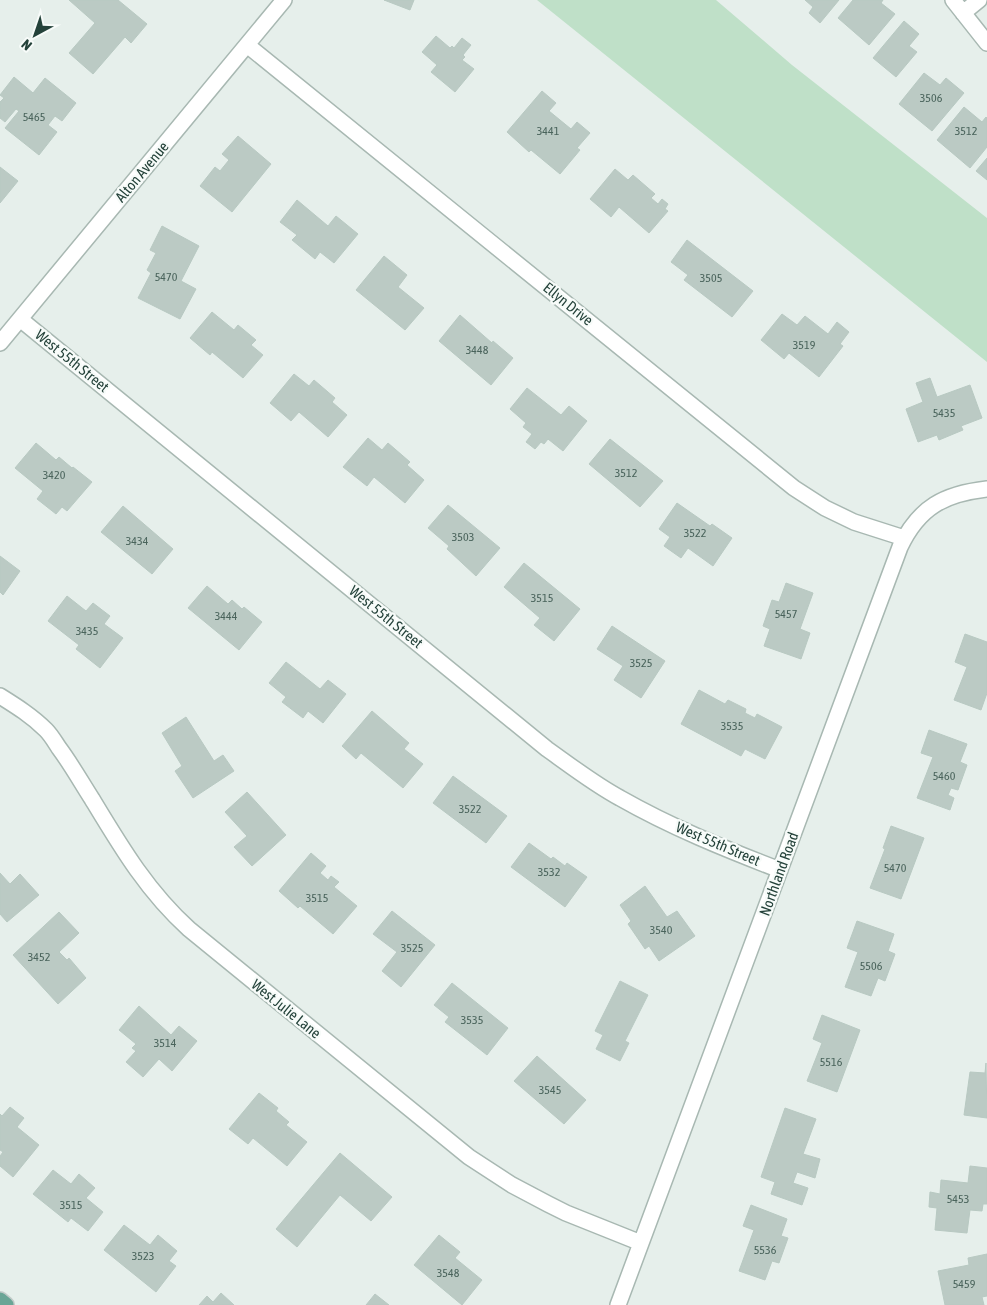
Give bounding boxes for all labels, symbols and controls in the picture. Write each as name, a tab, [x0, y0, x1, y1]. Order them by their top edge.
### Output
north arrow	[10, 10, 60, 60]
text: N	[18, 36, 35, 54]
house number: 3506	[920, 91, 943, 105]
house number: 5465	[23, 110, 45, 124]
house number: 3441	[537, 124, 560, 138]
house number: 3512	[955, 124, 977, 138]
street label: Alton Avenue	[112, 138, 172, 205]
house number: 5470	[155, 270, 178, 284]
house number: 3505	[700, 271, 722, 285]
street label: Ellyn Drive	[540, 278, 597, 329]
street label: West 55th Street	[32, 326, 112, 395]
house number: 3519	[793, 338, 816, 352]
house number: 3448	[466, 343, 489, 357]
house number: 5435	[933, 406, 955, 420]
house number: 3512	[615, 466, 637, 480]
house number: 3420	[43, 468, 66, 482]
house number: 3522	[684, 526, 706, 540]
house number: 3503	[452, 530, 474, 544]
house number: 3434	[126, 534, 149, 548]
street label: West 55th Street	[346, 582, 426, 651]
house number: 3515	[531, 591, 553, 605]
house number: 5457	[775, 607, 798, 621]
house number: 3444	[215, 609, 238, 623]
house number: 3435	[76, 624, 98, 638]
house number: 3525	[630, 656, 652, 670]
house number: 3535	[721, 719, 743, 733]
house number: 5460	[933, 769, 956, 783]
house number: 3522	[459, 802, 481, 816]
street label: West 55th Street	[674, 818, 763, 869]
street label: Northland Road	[756, 830, 802, 918]
house number: 5470	[884, 861, 907, 875]
house number: 3532	[538, 865, 560, 879]
house number: 3515	[306, 891, 328, 905]
house number: 3540	[650, 923, 673, 937]
house number: 3525	[401, 941, 423, 955]
house number: 3452	[28, 950, 50, 964]
house number: 5506	[860, 959, 883, 973]
street label: West Julie Lane	[248, 976, 324, 1042]
house number: 3535	[461, 1013, 483, 1027]
house number: 3514	[154, 1036, 177, 1050]
house number: 5516	[820, 1055, 843, 1069]
house number: 3545	[539, 1083, 561, 1097]
house number: 5453	[947, 1192, 969, 1206]
house number: 3515	[60, 1198, 82, 1212]
house number: 5536	[754, 1243, 777, 1257]
house number: 3523	[132, 1249, 154, 1263]
house number: 3548	[437, 1266, 460, 1280]
house number: 5459	[953, 1277, 976, 1291]

